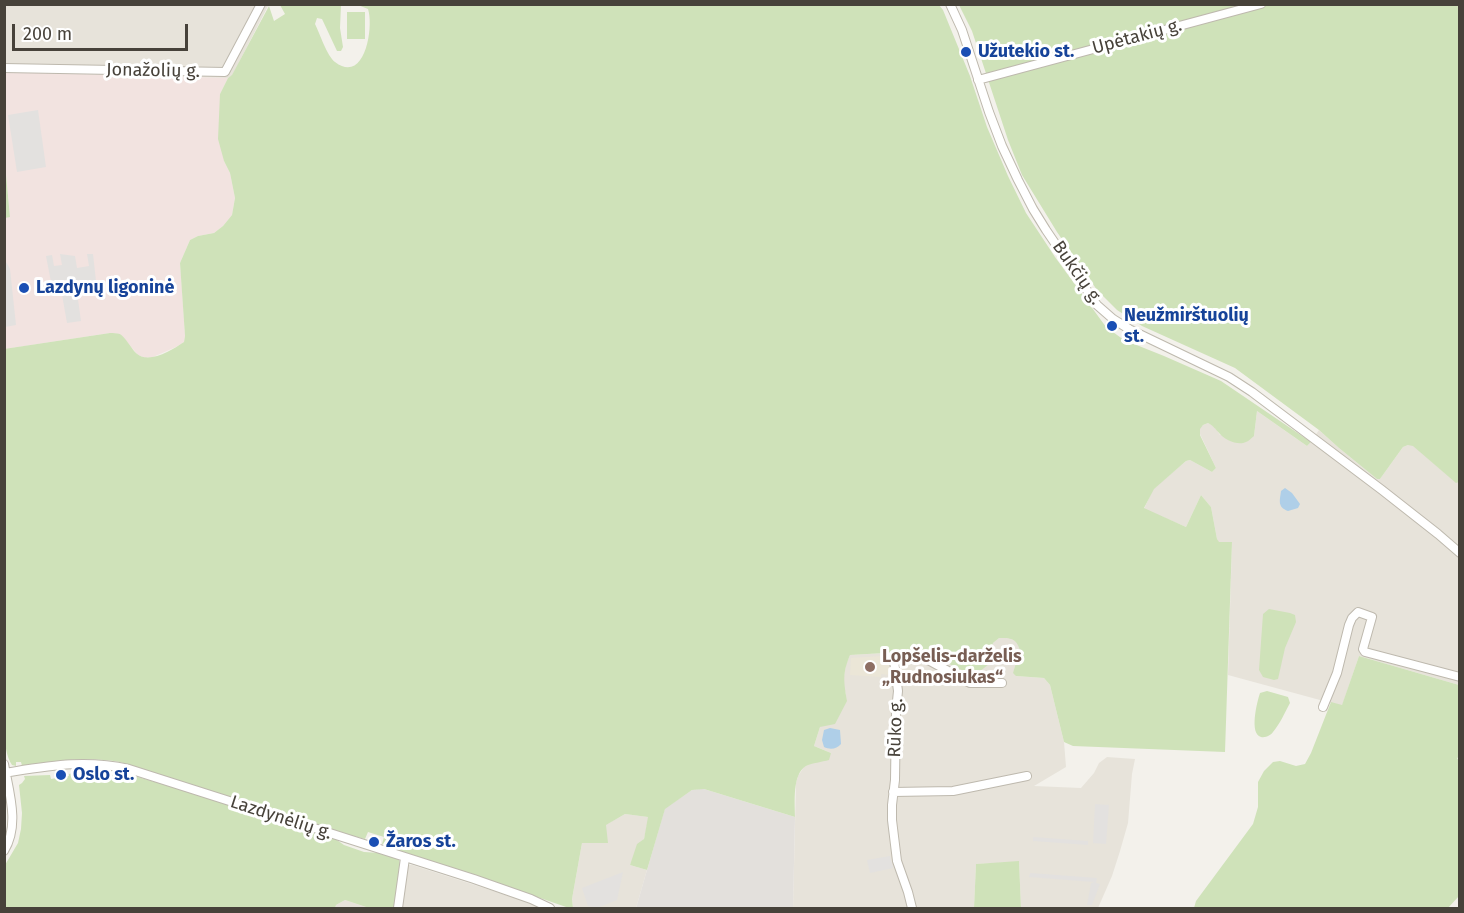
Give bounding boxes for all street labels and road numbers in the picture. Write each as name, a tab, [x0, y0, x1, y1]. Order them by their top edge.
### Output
street label: Upėtakių g.	[1090, 15, 1184, 59]
street label: Jonažolių g.	[106, 59, 200, 83]
street label: Bukčių g.	[1047, 237, 1107, 309]
street label: Rūko g.	[884, 698, 908, 758]
street label: Lazdynėlių g.	[227, 791, 335, 845]

